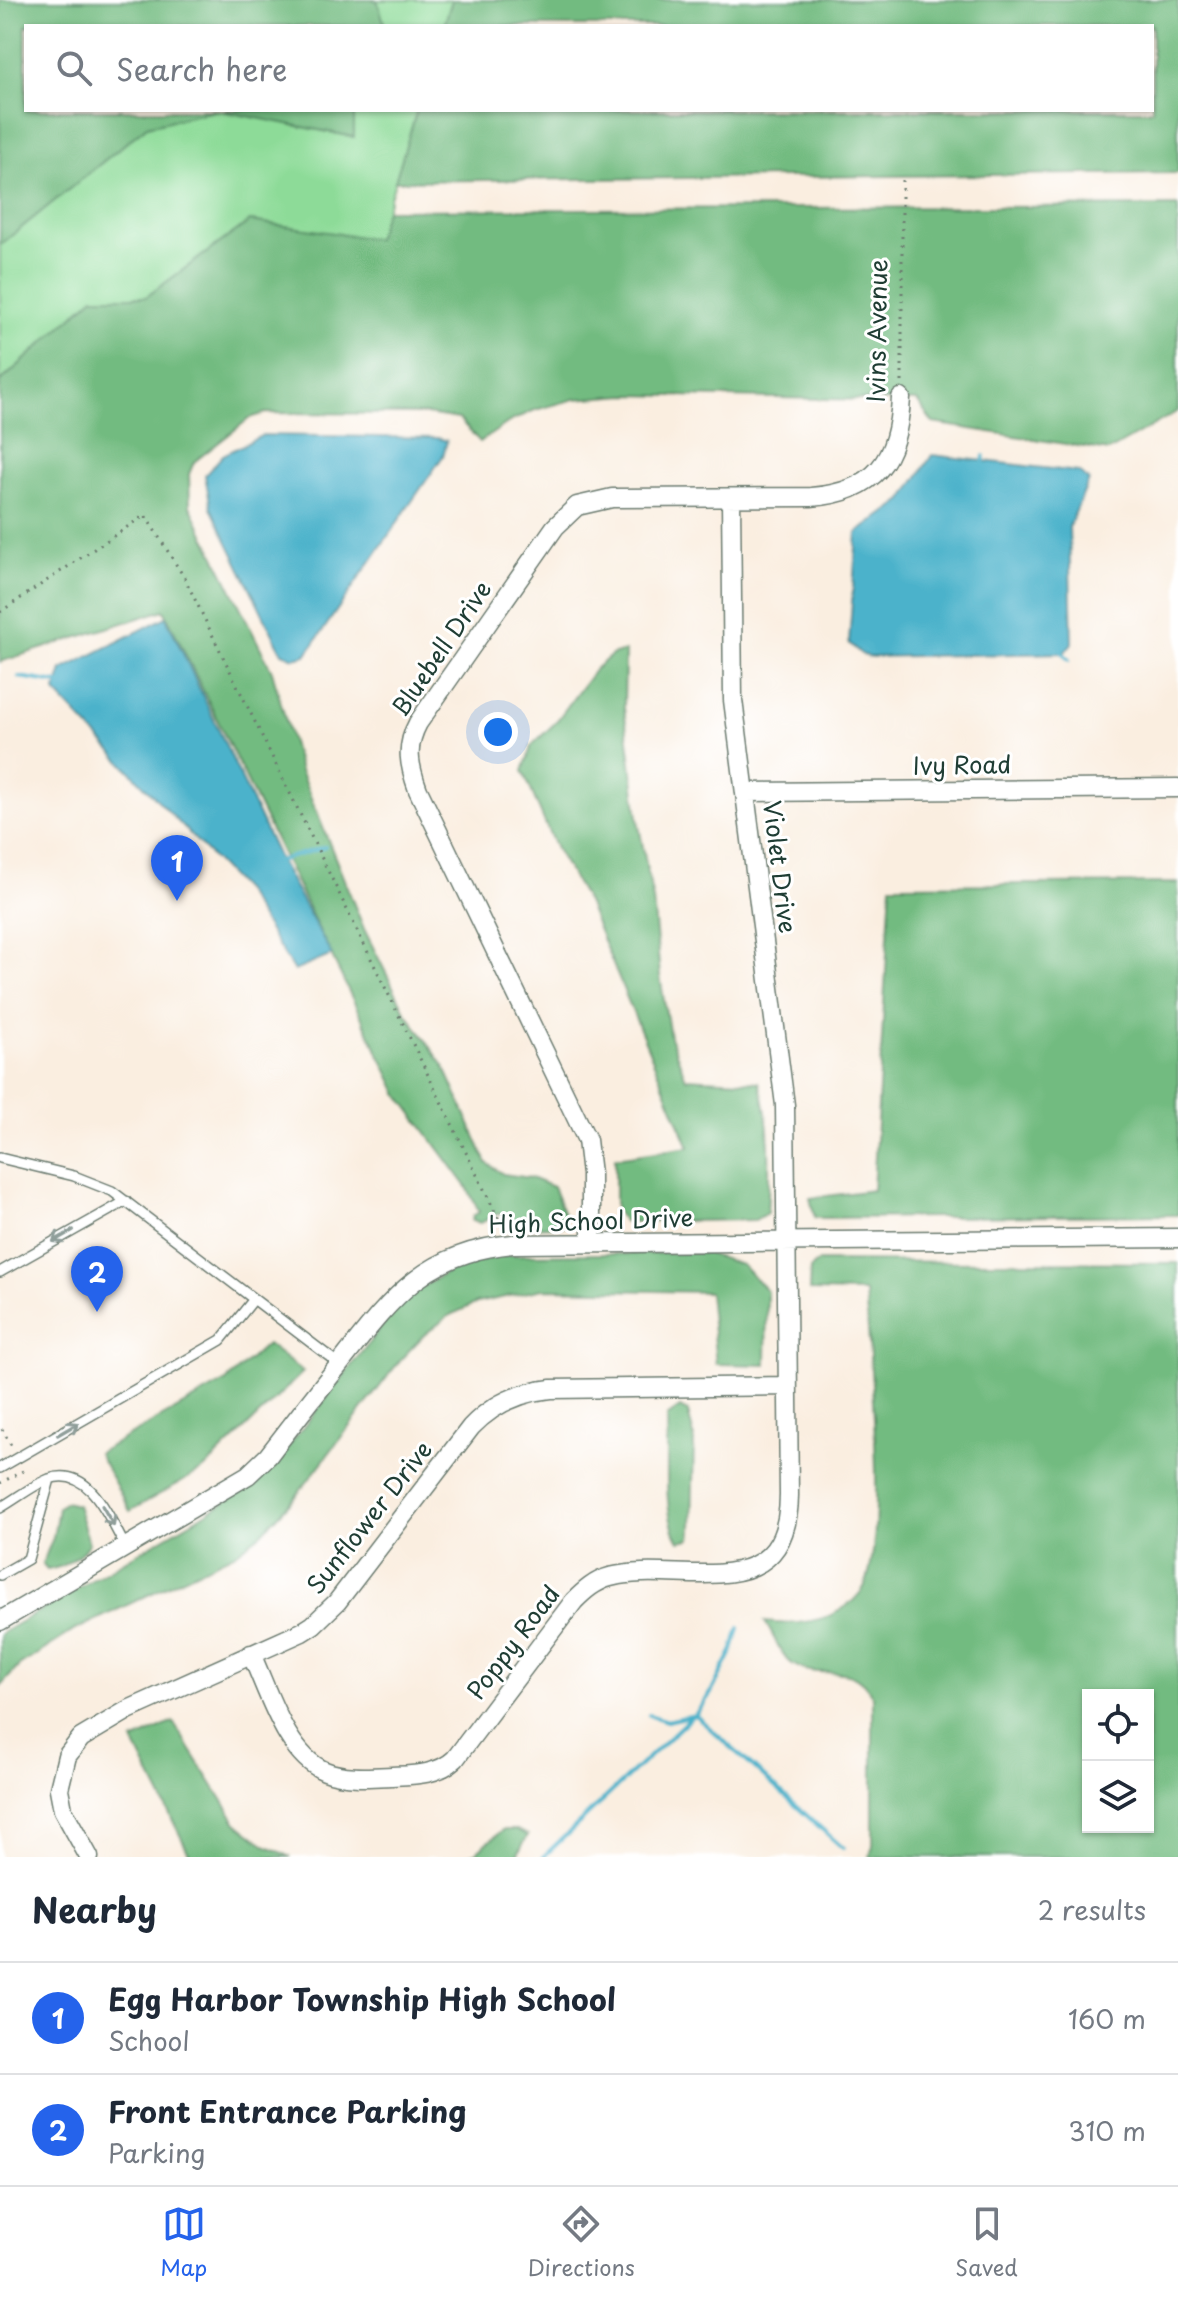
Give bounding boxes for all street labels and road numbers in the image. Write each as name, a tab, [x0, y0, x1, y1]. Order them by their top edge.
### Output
street label: Ivins Avenue	[857, 259, 895, 403]
street label: Bluebell Drive	[381, 573, 499, 723]
street label: Ivy Road	[912, 745, 1012, 783]
street label: Violet Drive	[755, 798, 807, 935]
street label: High School Drive	[488, 1198, 694, 1242]
street label: Sunflower Drive	[297, 1432, 440, 1601]
street label: Poppy Road	[457, 1577, 568, 1707]

